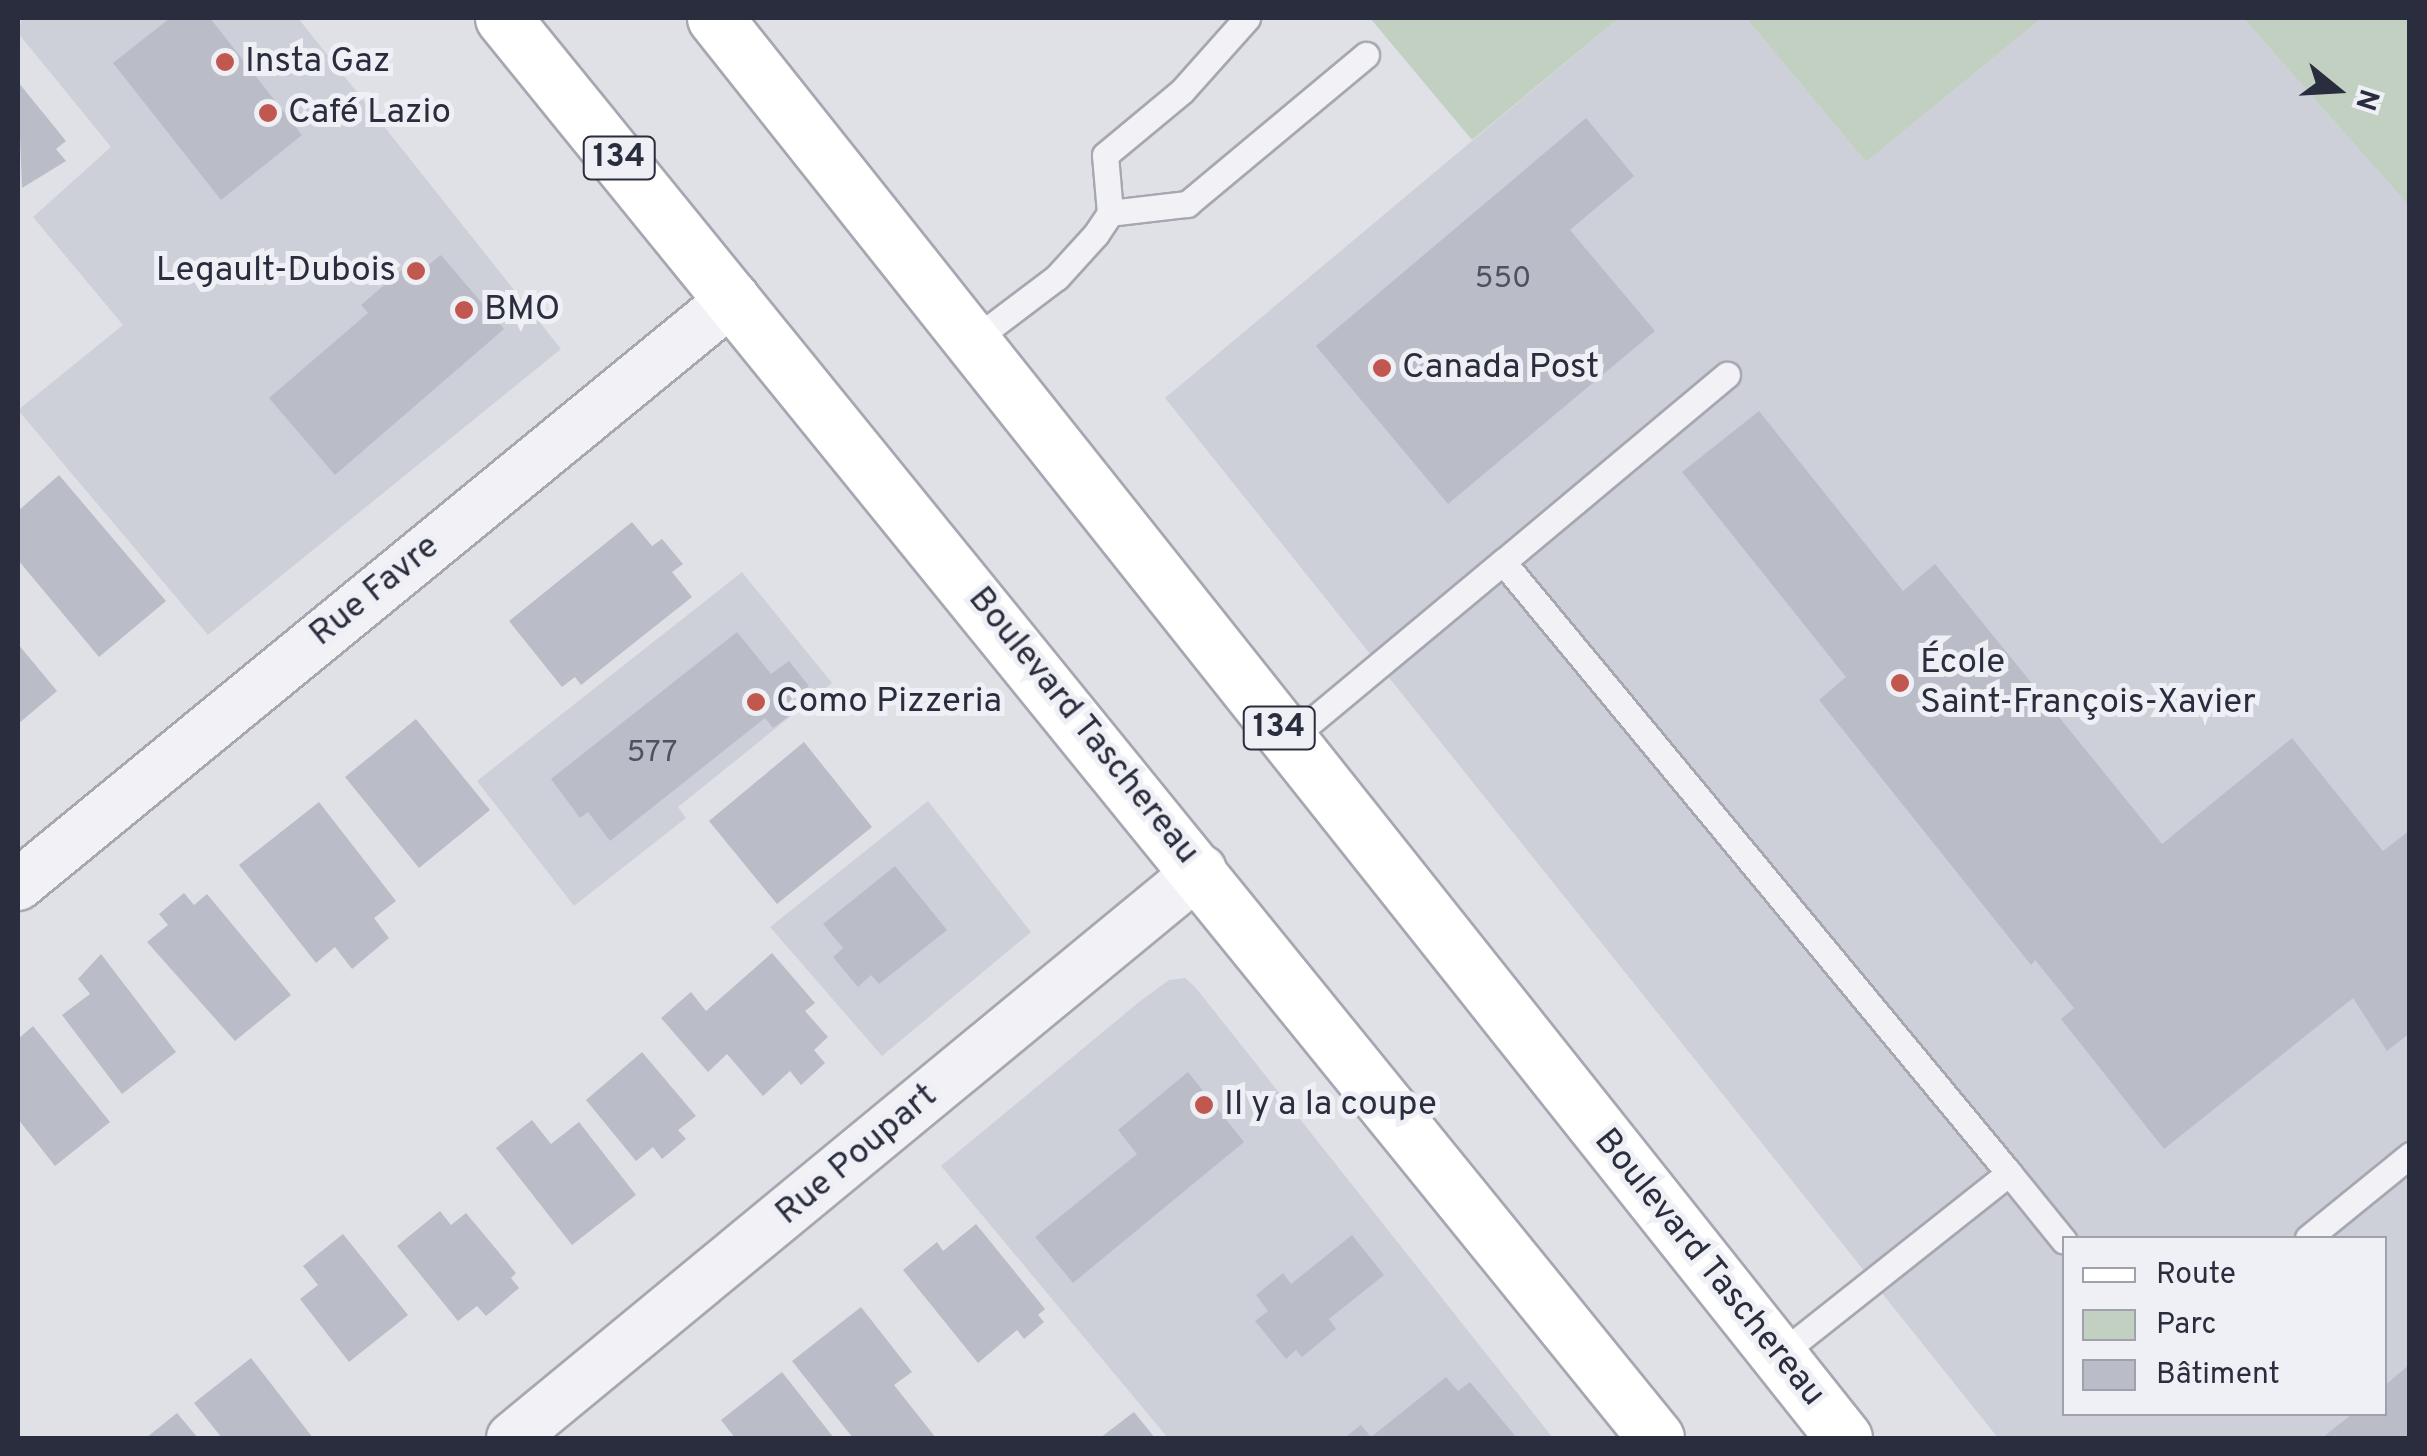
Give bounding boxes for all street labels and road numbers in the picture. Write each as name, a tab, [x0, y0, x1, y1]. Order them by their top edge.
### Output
road number: 134	[582, 131, 656, 185]
street label: Rue Favre	[302, 526, 448, 656]
street label: Boulevard Taschereau	[958, 579, 1208, 873]
road number: 134	[1242, 701, 1316, 755]
street label: Rue Poupart	[768, 1075, 946, 1235]
street label: Boulevard Taschereau	[1584, 1121, 1834, 1415]

